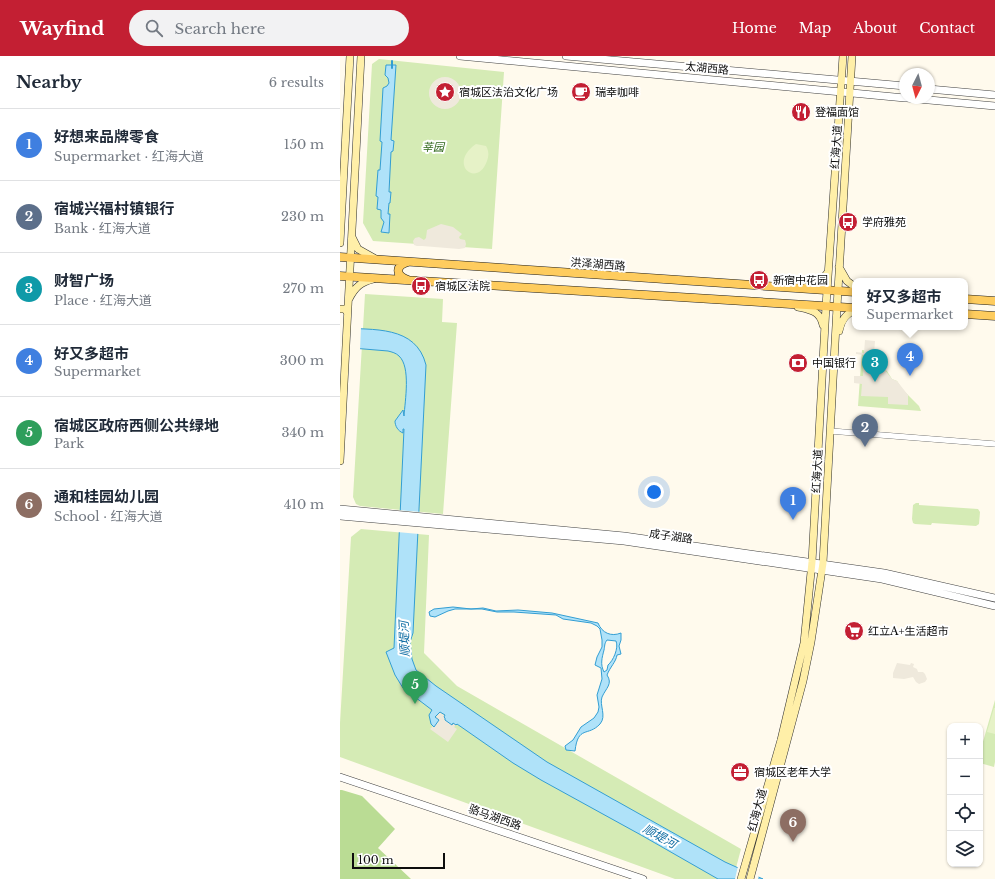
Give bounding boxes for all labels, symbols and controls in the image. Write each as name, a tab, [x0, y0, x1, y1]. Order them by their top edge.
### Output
search box	[129, 10, 409, 46]
text: Wayfind	[20, 17, 105, 40]
icon: search	[143, 17, 165, 39]
text: Search here	[175, 19, 265, 38]
text: Home	[732, 19, 777, 37]
text: Map	[799, 19, 831, 37]
text: About	[853, 19, 897, 37]
text: Contact	[919, 19, 975, 37]
street label: 太湖西路	[684, 59, 730, 77]
north arrow	[899, 68, 935, 104]
text: Nearby	[16, 72, 82, 93]
text: 6 results	[269, 74, 324, 91]
place icon: 宿城区法治文化广场	[434, 81, 456, 103]
cafe icon: 瑞幸咖啡	[570, 81, 592, 103]
place label: 宿城区法治文化广场	[459, 85, 558, 99]
place label: 瑞幸咖啡	[595, 85, 639, 99]
restaurant icon: 登福面馆	[790, 101, 812, 123]
place label: 登福面馆	[815, 105, 859, 119]
street label: 红海大道	[827, 125, 845, 169]
text: 好想来品牌零食	[54, 127, 159, 146]
text: 1	[26, 136, 32, 153]
text: 150 m	[284, 136, 324, 153]
park label: 莘园	[422, 140, 446, 154]
text: Supermarket · 红海大道	[54, 148, 204, 165]
text: 宿城兴福村镇银行	[54, 199, 174, 218]
text: 2	[25, 208, 33, 225]
text: 230 m	[281, 208, 324, 225]
bus stop icon: 学府雅苑	[837, 211, 859, 233]
place label: 学府雅苑	[862, 215, 906, 229]
text: Bank · 红海大道	[54, 220, 151, 237]
street label: 洪泽湖西路	[570, 255, 626, 273]
bus stop icon: 新宿中花园	[748, 269, 770, 291]
text: 财智广场	[54, 271, 114, 290]
place label: 新宿中花园	[773, 273, 828, 287]
bus stop icon: 宿城区法院	[410, 275, 432, 297]
popup	[852, 278, 968, 330]
place label: 宿城区法院	[435, 279, 490, 293]
text: 3	[25, 280, 33, 297]
text: 270 m	[283, 280, 324, 297]
text: 好又多超市	[867, 287, 942, 306]
text: Place · 红海大道	[54, 292, 152, 309]
text: Supermarket	[867, 306, 953, 323]
pin: 4	[897, 343, 923, 376]
text: 好又多超市	[54, 344, 129, 363]
pin: 3	[862, 349, 888, 382]
text: 4	[25, 352, 33, 369]
text: 300 m	[280, 352, 324, 369]
bank icon: 中国银行	[787, 352, 809, 374]
place label: 中国银行	[812, 356, 856, 370]
text: Supermarket	[54, 363, 141, 380]
pin: 2	[852, 414, 878, 447]
text: 宿城区政府西侧公共绿地	[54, 416, 219, 435]
text: 5	[25, 424, 33, 441]
text: 340 m	[281, 424, 324, 441]
text: Park	[54, 435, 84, 452]
street label: 红海大道	[809, 449, 825, 493]
your location	[644, 482, 664, 502]
text: 通和桂园幼儿园	[54, 487, 159, 506]
pin: 1	[780, 487, 806, 520]
text: 6	[25, 496, 33, 513]
text: 410 m	[284, 496, 324, 513]
text: School · 红海大道	[54, 508, 163, 525]
street label: 成子湖路	[648, 526, 694, 546]
water label: 顺堤河	[396, 619, 412, 657]
supermarket icon: 红立A+生活超市	[843, 620, 865, 642]
place label: 红立A+生活超市	[868, 624, 949, 638]
pin: 5	[402, 671, 428, 704]
map controls	[947, 723, 983, 867]
button: +	[947, 723, 983, 759]
button: −	[947, 759, 983, 795]
office icon: 宿城区老年大学	[729, 761, 751, 783]
place label: 宿城区老年大学	[754, 765, 831, 779]
street label: 红海大道	[745, 787, 769, 833]
button: locate	[947, 795, 983, 831]
street label: 骆马湖西路	[467, 801, 523, 833]
pin: 6	[780, 809, 806, 842]
water label: 顺堤河	[641, 821, 681, 852]
button: layers	[947, 831, 983, 867]
scale bar	[352, 851, 445, 870]
text: 100 m	[358, 853, 394, 867]

